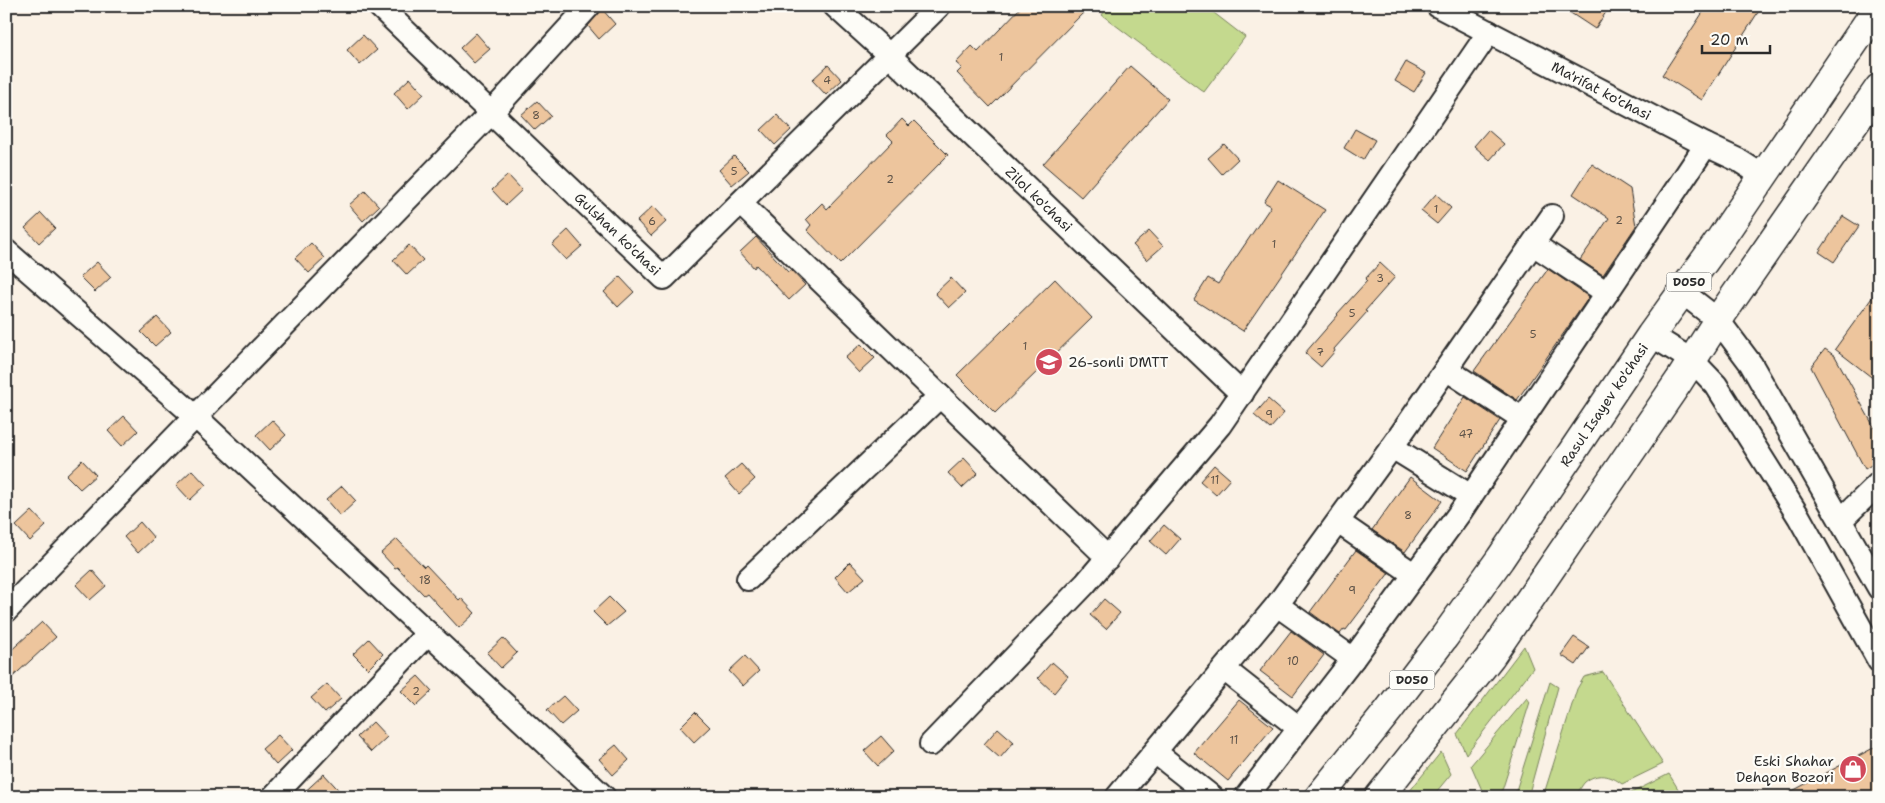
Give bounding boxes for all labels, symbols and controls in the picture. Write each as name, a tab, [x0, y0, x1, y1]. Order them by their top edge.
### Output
scale bar	[1702, 22, 1770, 54]
text: 20 m	[1710, 30, 1749, 50]
house number: 1	[999, 50, 1003, 65]
street label: Ma'rifat ko'chasi	[1548, 57, 1654, 124]
house number: 4	[823, 73, 831, 88]
house number: 8	[532, 108, 540, 123]
street label: Zilol ko'chasi	[1002, 163, 1076, 235]
house number: 5	[731, 164, 738, 179]
house number: 2	[886, 172, 894, 187]
street label: Gulshan ko'chasi	[571, 188, 665, 279]
house number: 1	[1434, 202, 1438, 217]
house number: 2	[1615, 213, 1623, 228]
house number: 6	[648, 214, 656, 229]
house number: 1	[1272, 237, 1276, 252]
house number: 3	[1376, 271, 1384, 286]
road number: D050	[1666, 272, 1712, 292]
house number: 5	[1349, 306, 1356, 321]
house number: 5	[1530, 327, 1537, 342]
house number: 1	[1023, 339, 1027, 354]
street label: Rasul Isayev ko'chasi	[1556, 340, 1652, 470]
house number: 7	[1316, 345, 1324, 360]
school or university icon: 26-sonli DMTT	[1034, 347, 1064, 377]
place label: 26-sonli DMTT	[1068, 353, 1169, 371]
house number: 9	[1265, 407, 1273, 422]
house number: 47	[1459, 427, 1474, 442]
house number: 11	[1211, 473, 1219, 488]
house number: 8	[1404, 508, 1412, 523]
house number: 18	[419, 573, 431, 588]
house number: 9	[1348, 583, 1356, 598]
house number: 10	[1287, 654, 1299, 669]
road number: D050	[1390, 670, 1434, 690]
house number: 2	[412, 684, 420, 699]
house number: 11	[1230, 733, 1238, 748]
place label: Eski Shahar Dehqon Bozori	[1736, 752, 1834, 786]
shop icon: Eski Shahar Dehqon Bozori	[1838, 754, 1868, 784]

